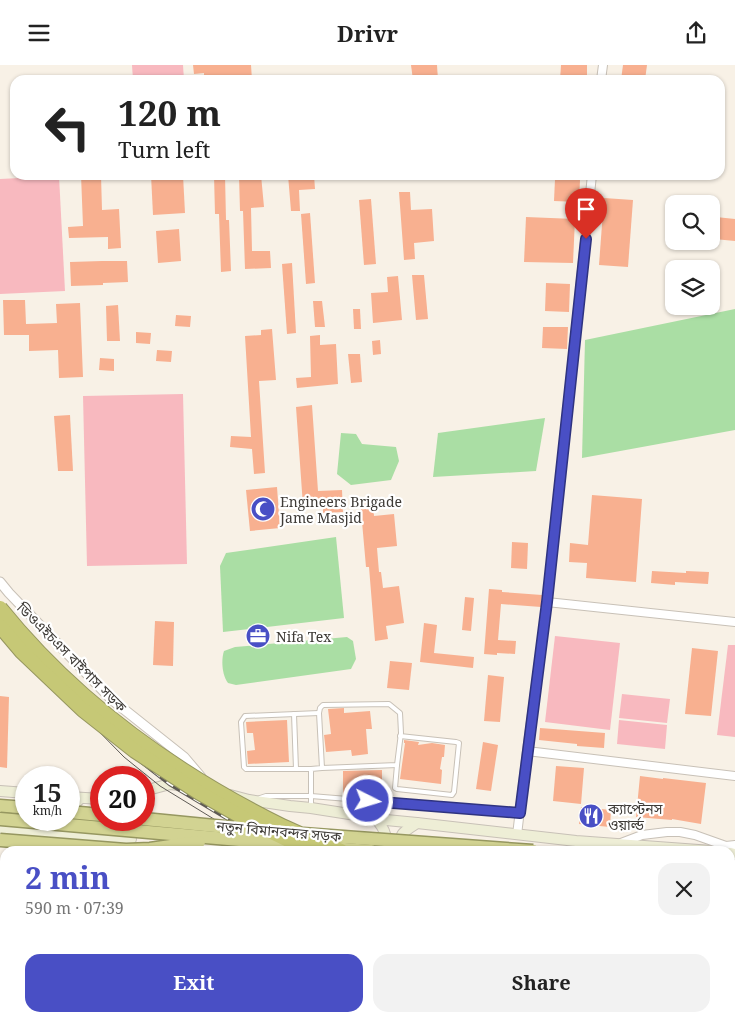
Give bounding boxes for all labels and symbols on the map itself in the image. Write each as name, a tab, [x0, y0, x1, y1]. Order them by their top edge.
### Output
pin	[565, 188, 607, 239]
place label: Engineers Brigade Jame Masjid	[279, 492, 402, 527]
mosque icon: Engineers Brigade Jame Masjid	[250, 496, 276, 522]
street label: ডিওএইচএস বাইপাস সড়ক	[12, 597, 131, 716]
office icon: Nifa Tex	[245, 623, 271, 649]
place label: Nifa Tex	[276, 627, 332, 646]
speed limit sign: 20	[90, 766, 155, 831]
position arrow	[341, 774, 393, 826]
place label: ক্যাপ্টেনস ওয়ার্ল্ড	[607, 799, 663, 834]
restaurant icon: ক্যাপ্টেনস ওয়ার্ল্ড	[578, 803, 604, 829]
street label: নতুন বিমানবন্দর সড়ক	[215, 816, 343, 846]

